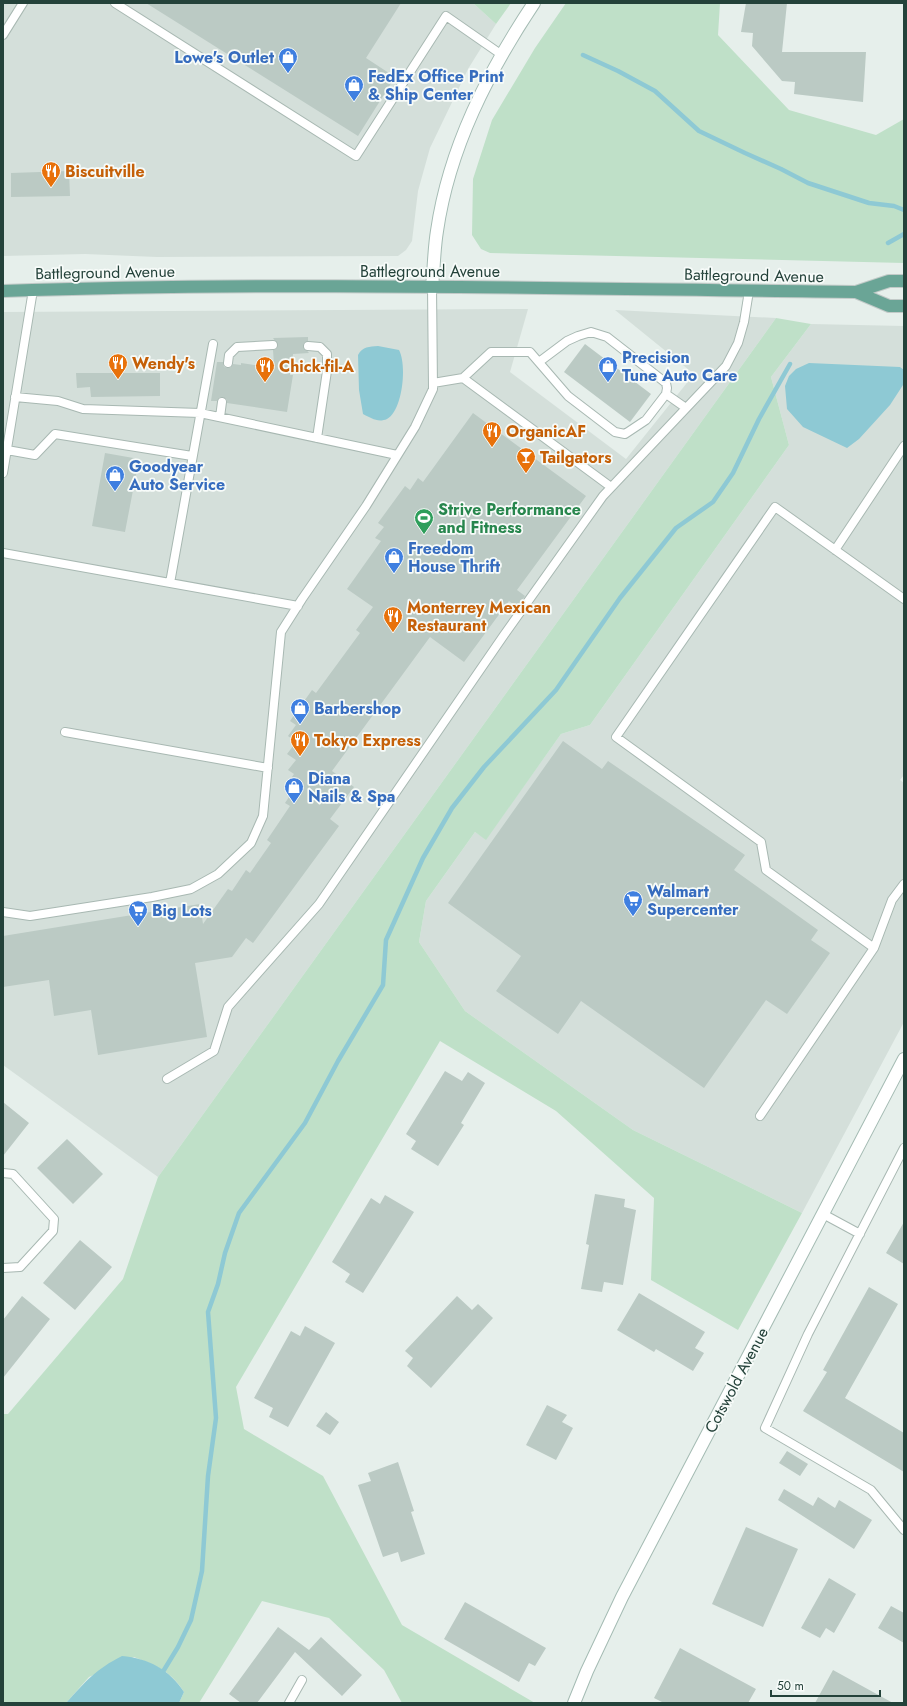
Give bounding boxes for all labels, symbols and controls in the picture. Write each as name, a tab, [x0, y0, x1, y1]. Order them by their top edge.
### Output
place label: Lowe's Outlet	[174, 46, 275, 69]
shop icon: Lowe's Outlet	[277, 46, 299, 74]
place label: FedEx Office Print & Ship Center	[368, 65, 505, 106]
shop icon: FedEx Office Print & Ship Center	[343, 74, 365, 102]
restaurant icon: Biscuitville	[40, 160, 62, 188]
place label: Biscuitville	[65, 160, 145, 183]
street label: Battleground Avenue	[35, 260, 175, 285]
street label: Battleground Avenue	[360, 260, 500, 283]
street label: Battleground Avenue	[684, 263, 824, 288]
place label: Precision Tune Auto Care	[622, 346, 737, 387]
restaurant icon: Wendy's	[107, 352, 129, 380]
place label: Wendy's	[132, 352, 195, 375]
restaurant icon: Chick-fil-A	[254, 355, 276, 383]
place label: Chick-fil-A	[279, 355, 354, 378]
shop icon: Precision Tune Auto Care	[597, 355, 619, 383]
restaurant icon: OrganicAF	[481, 420, 503, 448]
place label: OrganicAF	[506, 420, 586, 443]
bar icon: Tailgators	[515, 446, 537, 474]
place label: Tailgators	[540, 446, 612, 469]
place label: Goodyear Auto Service	[128, 455, 225, 496]
shop icon: Goodyear Auto Service	[104, 464, 126, 492]
place label: Strive Performance and Fitness	[438, 498, 581, 539]
sports icon: Strive Performance and Fitness	[413, 507, 435, 535]
place label: Freedom House Thrift	[408, 537, 501, 578]
shop icon: Freedom House Thrift	[383, 546, 405, 574]
place label: Monterrey Mexican Restaurant	[407, 596, 551, 637]
restaurant icon: Monterrey Mexican Restaurant	[382, 605, 404, 633]
shop icon: Barbershop	[289, 697, 311, 725]
place label: Barbershop	[314, 697, 401, 720]
restaurant icon: Tokyo Express	[289, 729, 311, 757]
place label: Tokyo Express	[314, 729, 421, 752]
place label: Diana Nails & Spa	[308, 767, 396, 808]
shop icon: Diana Nails & Spa	[283, 776, 305, 804]
place label: Walmart Supercenter	[647, 880, 739, 921]
supermarket icon: Walmart Supercenter	[622, 889, 644, 917]
supermarket icon: Big Lots	[127, 899, 149, 927]
place label: Big Lots	[152, 899, 212, 922]
street label: Cotswold Avenue	[699, 1323, 774, 1437]
scale bar	[771, 1672, 880, 1698]
text: 50 m	[777, 1677, 804, 1695]

